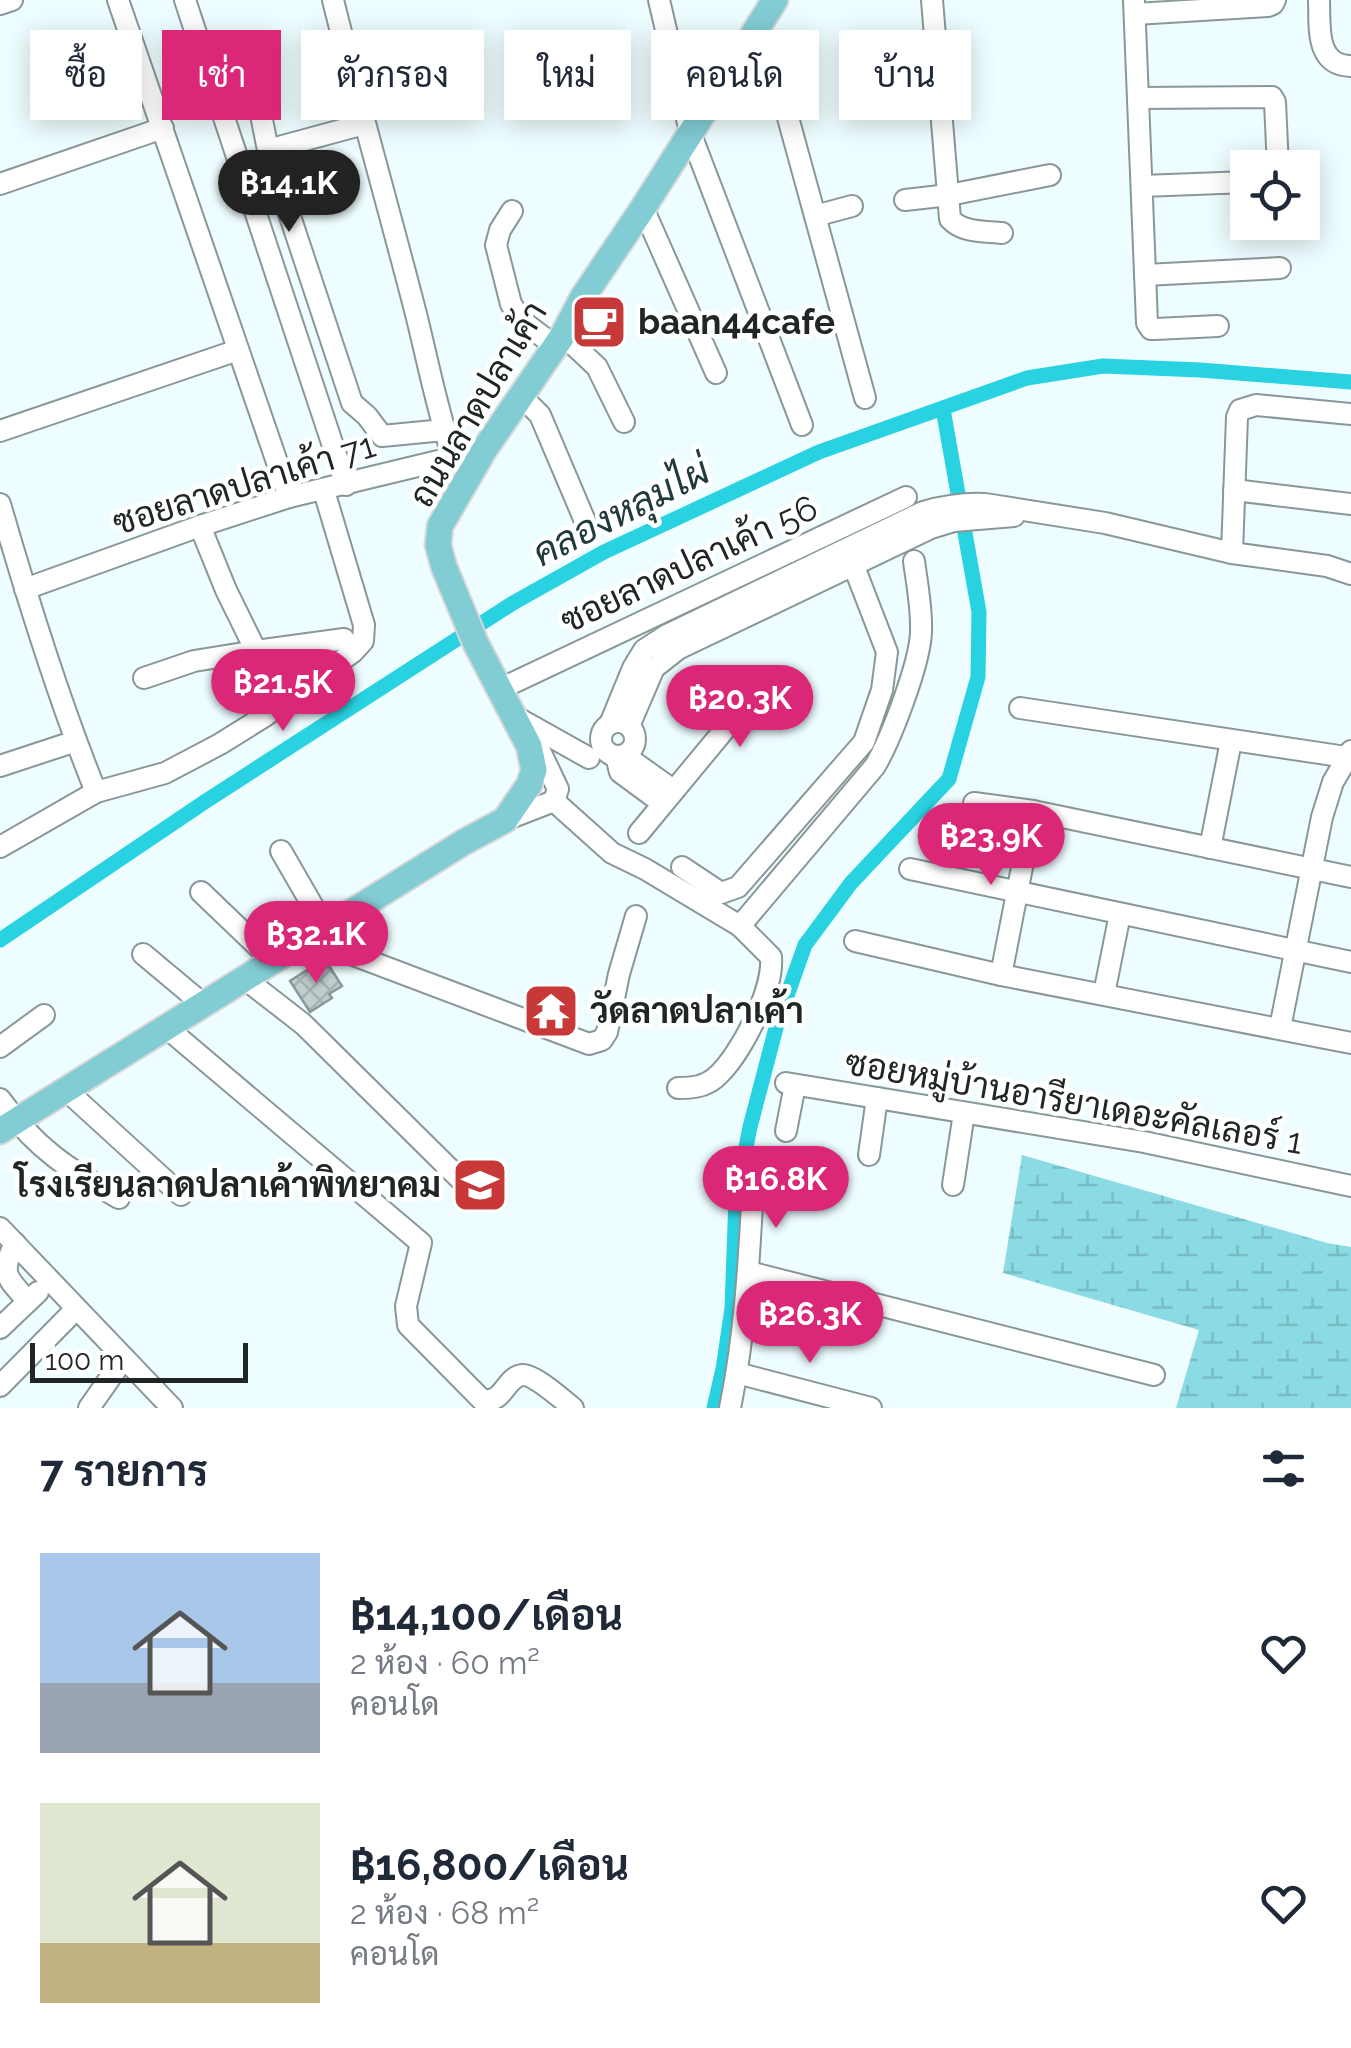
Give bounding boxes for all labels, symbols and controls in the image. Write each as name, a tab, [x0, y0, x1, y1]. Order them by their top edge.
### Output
chip: ซื้อ	[30, 30, 142, 120]
chip: เช่า	[162, 30, 281, 120]
chip: ตัวกรอง	[301, 30, 484, 120]
chip: ใหม่	[504, 30, 631, 120]
chip: คอนโด	[651, 30, 819, 120]
chip: บ้าน	[839, 30, 971, 120]
pin: ฿14.1K	[208, 150, 370, 235]
map controls	[1230, 150, 1320, 240]
button: locate	[1230, 150, 1320, 240]
text: ฿14.1K	[240, 164, 338, 201]
cafe icon: baan44cafe	[569, 292, 629, 352]
street label: ถนนลาดปลาเค้า	[399, 293, 555, 514]
place label: baan44cafe	[638, 301, 835, 342]
street label: ซอยลาดปลาเค้า 71	[107, 422, 380, 543]
water label: คลองหลุมไผ่	[524, 446, 720, 578]
street label: ซอยลาดปลาเค้า 56	[553, 484, 824, 641]
pin: ฿21.5K	[202, 649, 364, 734]
text: ฿21.5K	[233, 663, 333, 700]
pin: ฿20.3K	[659, 665, 821, 750]
text: ฿20.3K	[688, 679, 792, 716]
pin: ฿23.9K	[910, 803, 1072, 888]
text: ฿23.9K	[940, 817, 1042, 854]
pin: ฿32.1K	[235, 901, 397, 986]
text: ฿32.1K	[266, 915, 366, 952]
temple icon: วัดลาดปลาเค้า	[521, 981, 581, 1041]
place label: วัดลาดปลาเค้า	[590, 988, 804, 1031]
street label: ซอยหมู่บ้านอารียาเดอะคัลเลอร์ 1	[841, 1039, 1306, 1166]
pin: ฿16.8K	[695, 1146, 857, 1231]
school or university icon: โรงเรียนลาดปลาเค้าพิทยาคม	[450, 1155, 510, 1215]
text: ฿16.8K	[725, 1160, 827, 1197]
place label: โรงเรียนลาดปลาเค้าพิทยาคม	[13, 1161, 441, 1205]
pin: ฿26.3K	[729, 1281, 891, 1366]
text: ฿26.3K	[758, 1295, 862, 1332]
scale bar	[30, 1338, 248, 1382]
text: 100 m	[45, 1344, 124, 1377]
icon: filters	[1256, 1441, 1311, 1496]
text: 7 รายการ	[40, 1447, 208, 1496]
text: ฿14,100/เดือน	[350, 1591, 623, 1640]
icon: home	[120, 1593, 240, 1713]
icon: heart	[1256, 1626, 1311, 1681]
text: 2 ห้อง · 60 m²	[350, 1644, 540, 1681]
text: คอนโด	[350, 1685, 440, 1722]
text: ฿16,800/เดือน	[350, 1841, 629, 1890]
icon: home	[120, 1843, 240, 1963]
icon: heart	[1256, 1876, 1311, 1931]
text: 2 ห้อง · 68 m²	[350, 1894, 539, 1931]
text: คอนโด	[350, 1935, 440, 1972]

